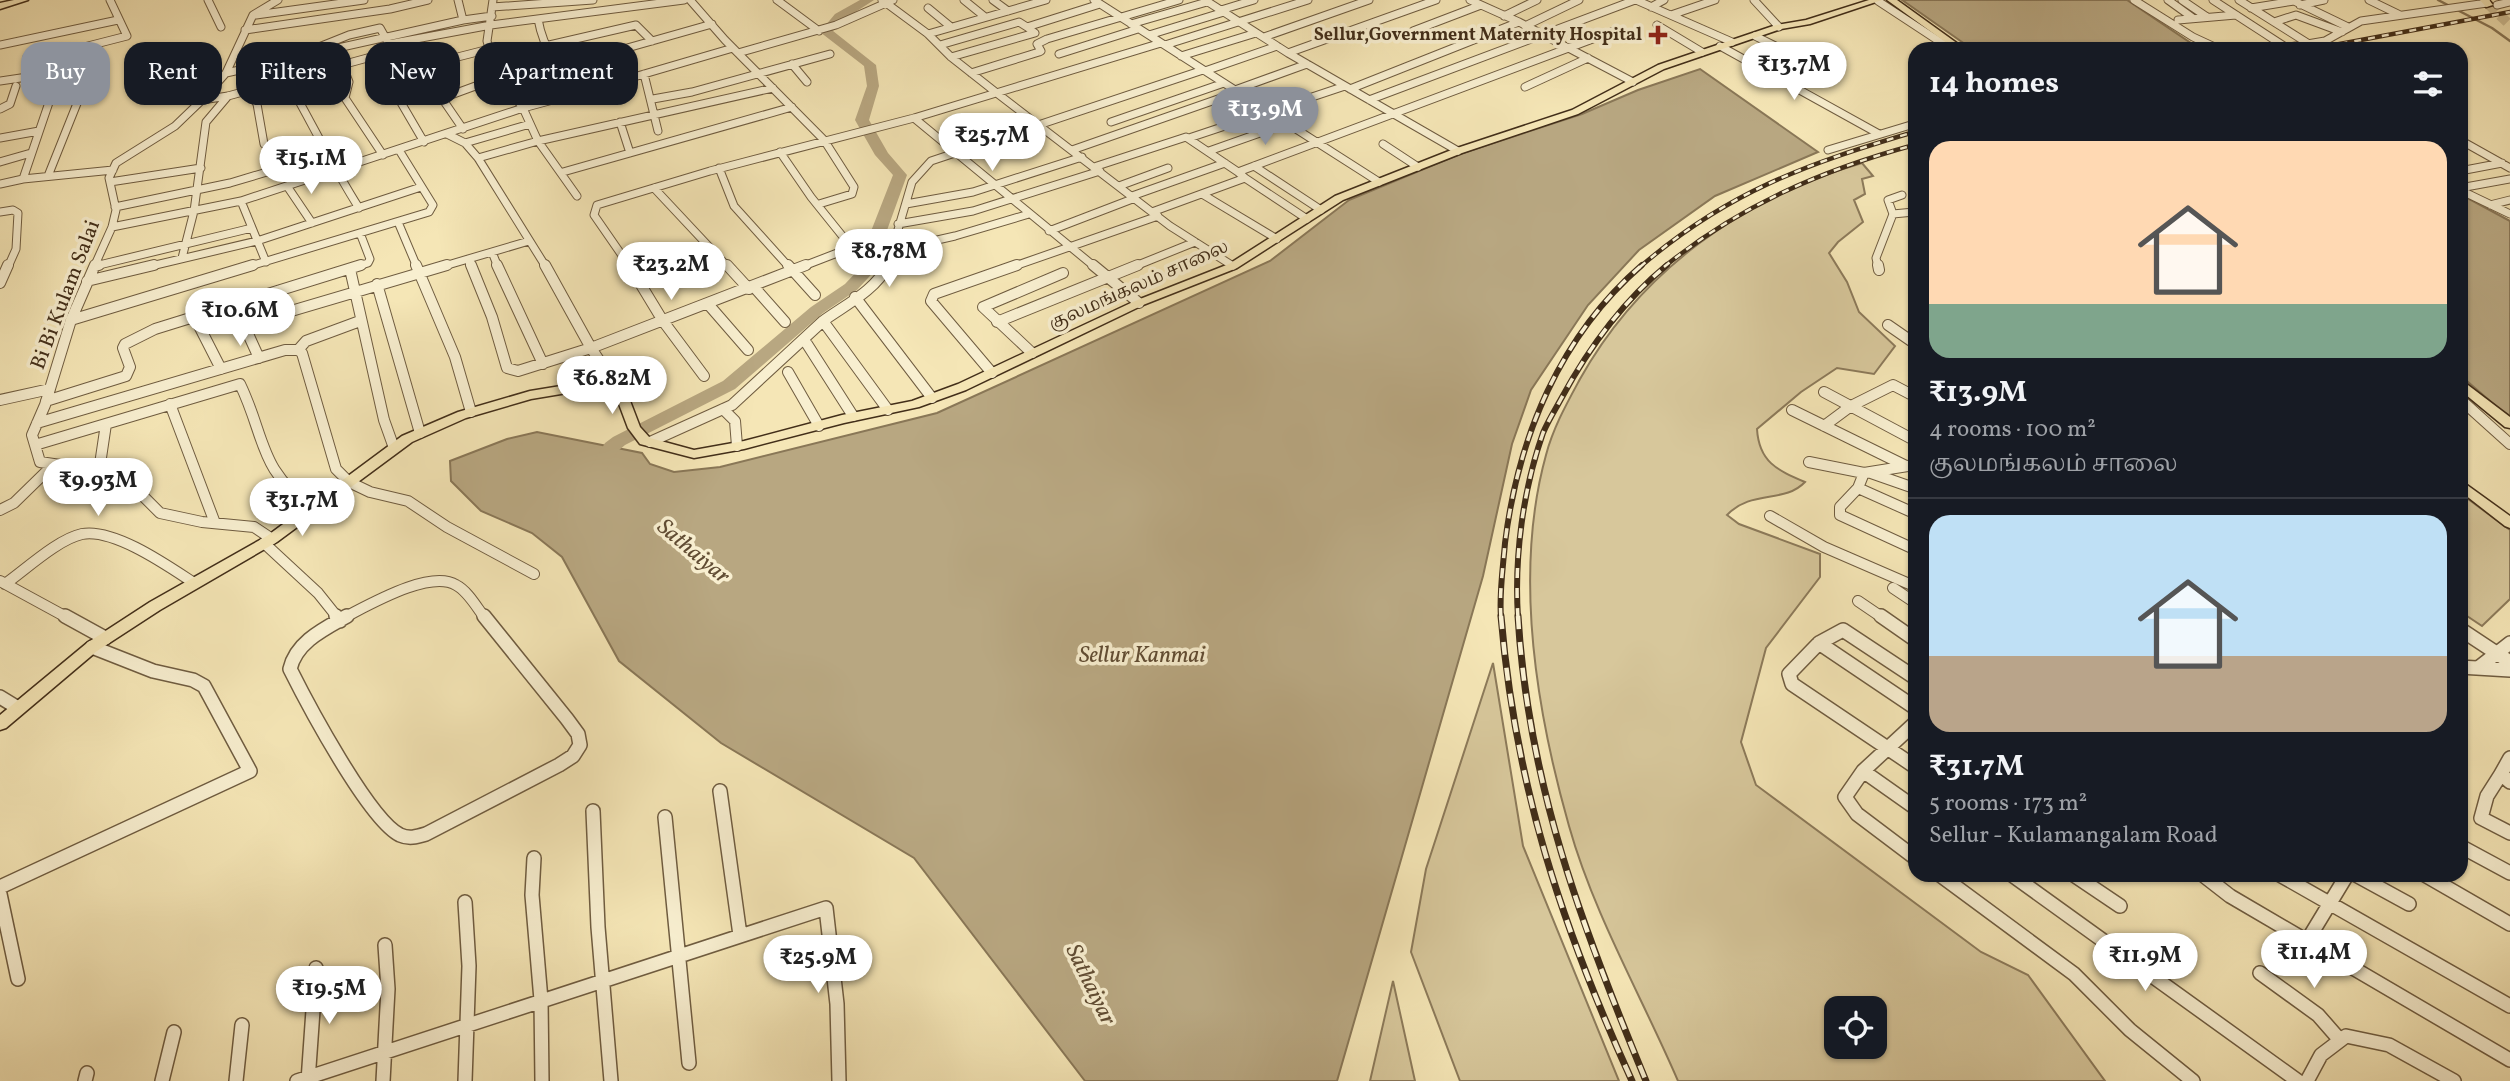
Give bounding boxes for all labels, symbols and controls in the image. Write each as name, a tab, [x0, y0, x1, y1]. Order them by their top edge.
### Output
place label: Sellur,Government Maternity Hospital	[1314, 23, 1642, 48]
marker: Sellur,Government Maternity Hospital	[1648, 25, 1668, 45]
chip: Buy	[21, 42, 110, 105]
chip: Rent	[124, 42, 222, 105]
chip: Filters	[236, 42, 351, 105]
chip: New	[365, 42, 460, 105]
chip: Apartment	[474, 42, 638, 105]
pin: ₹13.7M	[1737, 42, 1851, 102]
text: ₹13.7M	[1758, 49, 1830, 81]
text: 14 homes	[1929, 63, 2059, 105]
icon: filters	[2409, 65, 2447, 103]
pin: ₹13.9M	[1208, 88, 1322, 147]
text: ₹13.9M	[1227, 94, 1303, 126]
pin: ₹25.7M	[935, 114, 1049, 173]
text: ₹25.7M	[955, 120, 1029, 152]
pin: ₹15.1M	[254, 136, 368, 196]
text: ₹15.1M	[275, 143, 347, 175]
icon: home	[2125, 187, 2251, 313]
street label: Bi Bi Kulam Salai	[24, 216, 108, 374]
pin: ₹8.78M	[832, 230, 946, 289]
street label: குலமங்கலம் சாலை	[1045, 235, 1233, 337]
text: ₹8.78M	[851, 236, 927, 268]
pin: ₹23.2M	[614, 243, 728, 302]
text: ₹23.2M	[633, 249, 709, 281]
pin: ₹10.6M	[183, 288, 297, 348]
text: ₹10.6M	[201, 295, 279, 327]
pin: ₹6.82M	[555, 356, 669, 416]
text: ₹6.82M	[573, 363, 651, 395]
text: ₹13.9M	[1929, 372, 2027, 414]
text: 4 rooms · 100 m²	[1929, 414, 2096, 446]
text: குலமங்கலம் சாலை	[1929, 449, 2177, 481]
pin: ₹9.93M	[41, 458, 155, 518]
text: ₹9.93M	[59, 465, 137, 497]
pin: ₹31.7M	[245, 478, 359, 538]
text: ₹31.7M	[266, 485, 338, 517]
water label: Sathaiyar	[650, 512, 737, 592]
icon: home	[2125, 561, 2251, 687]
water label: Sellur Kanmai	[1079, 640, 1205, 672]
text: ₹31.7M	[1929, 746, 2024, 788]
text: 5 rooms · 173 m²	[1929, 788, 2087, 820]
text: Sellur - Kulamangalam Road	[1929, 820, 2218, 852]
pin: ₹11.4M	[2257, 930, 2371, 990]
pin: ₹11.9M	[2088, 934, 2202, 993]
pin: ₹25.9M	[761, 936, 875, 995]
text: ₹11.4M	[2277, 937, 2351, 969]
water label: Sathaiyar	[1057, 939, 1124, 1031]
text: ₹11.9M	[2109, 940, 2181, 972]
text: ₹25.9M	[779, 942, 857, 974]
pin: ₹19.5M	[272, 967, 386, 1026]
text: ₹19.5M	[292, 973, 366, 1005]
map controls	[1824, 996, 1887, 1059]
button: locate	[1824, 996, 1887, 1059]

